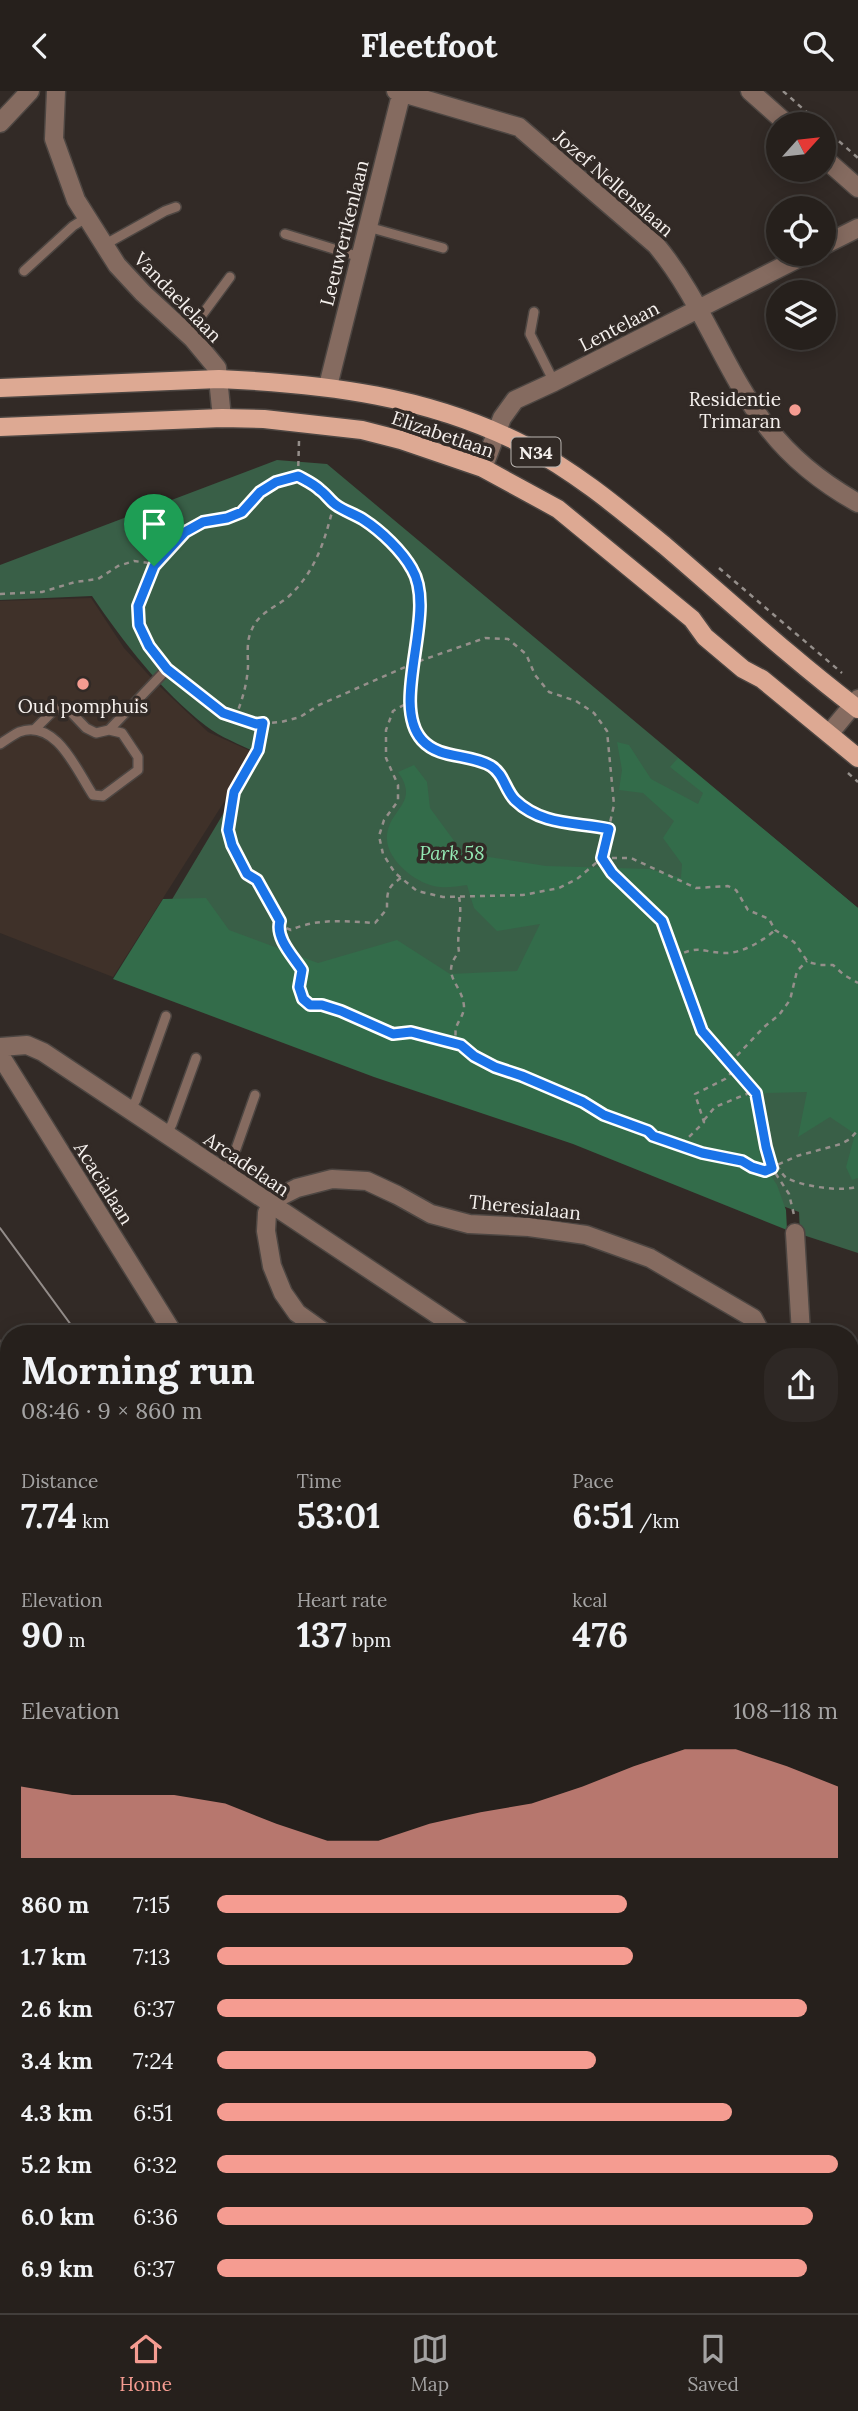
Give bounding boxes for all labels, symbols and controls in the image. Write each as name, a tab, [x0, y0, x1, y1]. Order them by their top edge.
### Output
text: Fleetfoot	[360, 25, 498, 66]
icon: back	[21, 27, 59, 65]
icon: search	[799, 27, 837, 65]
north arrow	[766, 112, 836, 182]
map controls	[766, 112, 836, 350]
street label: Jozef Nellenslaan	[548, 124, 679, 242]
street label: Leeuwerikenlaan	[314, 157, 374, 309]
button: locate	[766, 196, 836, 266]
street label: Vandaelelaan	[128, 246, 227, 347]
button: layers	[766, 280, 836, 350]
street label: Lentelaan	[575, 296, 663, 356]
place label: Residentie Trimaran	[689, 387, 781, 433]
marker: Residentie Trimaran	[787, 402, 803, 418]
street label: Elizabetlaan	[389, 405, 497, 463]
road number: N34	[512, 437, 560, 467]
pin	[124, 494, 184, 566]
icon: arrive	[135, 505, 173, 543]
marker: Oud pomphuis	[75, 676, 91, 692]
place label: Oud pomphuis	[18, 694, 148, 718]
park label: Park 58	[419, 841, 485, 865]
street label: Arcadelaan	[199, 1126, 294, 1201]
street label: Acacialaan	[69, 1136, 139, 1229]
street label: Theresialaan	[468, 1189, 582, 1225]
text: Morning run	[21, 1346, 255, 1394]
button: share	[764, 1348, 838, 1422]
text: 08:46 · 9 × 860 m	[21, 1396, 202, 1425]
text: Distance	[21, 1469, 98, 1493]
text: Time	[297, 1469, 341, 1493]
text: Pace	[572, 1469, 614, 1493]
text: 7.74	[21, 1493, 77, 1538]
text: 53:01	[297, 1493, 380, 1538]
text: 6:51	[572, 1493, 634, 1538]
text: km	[77, 1509, 109, 1533]
text: /km	[634, 1509, 680, 1533]
text: Elevation	[21, 1588, 103, 1612]
text: Heart rate	[297, 1588, 387, 1612]
text: kcal	[572, 1588, 607, 1612]
text: 90	[21, 1612, 63, 1657]
text: 137	[297, 1612, 347, 1657]
text: 476	[572, 1612, 628, 1657]
text: m	[63, 1628, 85, 1652]
text: bpm	[347, 1628, 391, 1652]
text: Elevation	[21, 1696, 120, 1725]
text: 108–118 m	[733, 1696, 838, 1725]
text: 860 m	[21, 1890, 89, 1919]
text: 7:15	[133, 1890, 170, 1919]
text: 1.7 km	[21, 1942, 87, 1971]
text: 7:13	[133, 1942, 171, 1971]
text: 2.6 km	[21, 1994, 93, 2023]
text: 6:37	[133, 1994, 175, 2023]
text: 3.4 km	[21, 2046, 93, 2075]
text: 7:24	[133, 2046, 174, 2075]
text: 4.3 km	[21, 2098, 93, 2127]
text: 6:51	[133, 2098, 173, 2127]
text: 5.2 km	[21, 2150, 92, 2179]
text: 6:32	[133, 2150, 177, 2179]
text: 6.0 km	[21, 2202, 95, 2231]
text: 6:36	[133, 2202, 178, 2231]
text: 6.9 km	[21, 2254, 94, 2283]
text: 6:37	[133, 2254, 175, 2283]
tab: Home	[119, 2330, 172, 2396]
tab: Map	[410, 2330, 449, 2396]
tab: Saved	[687, 2330, 739, 2396]

